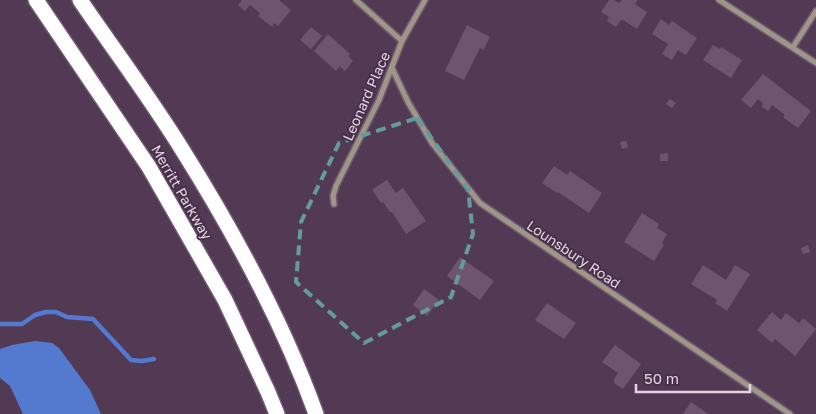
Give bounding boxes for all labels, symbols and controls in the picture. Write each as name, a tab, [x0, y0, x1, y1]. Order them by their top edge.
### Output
street label: Leonard Place	[339, 49, 393, 143]
street label: Merritt Parkway	[148, 142, 216, 242]
street label: Lounsbury Road	[524, 216, 624, 292]
scale bar	[636, 362, 750, 394]
text: 50 m	[644, 369, 679, 387]

